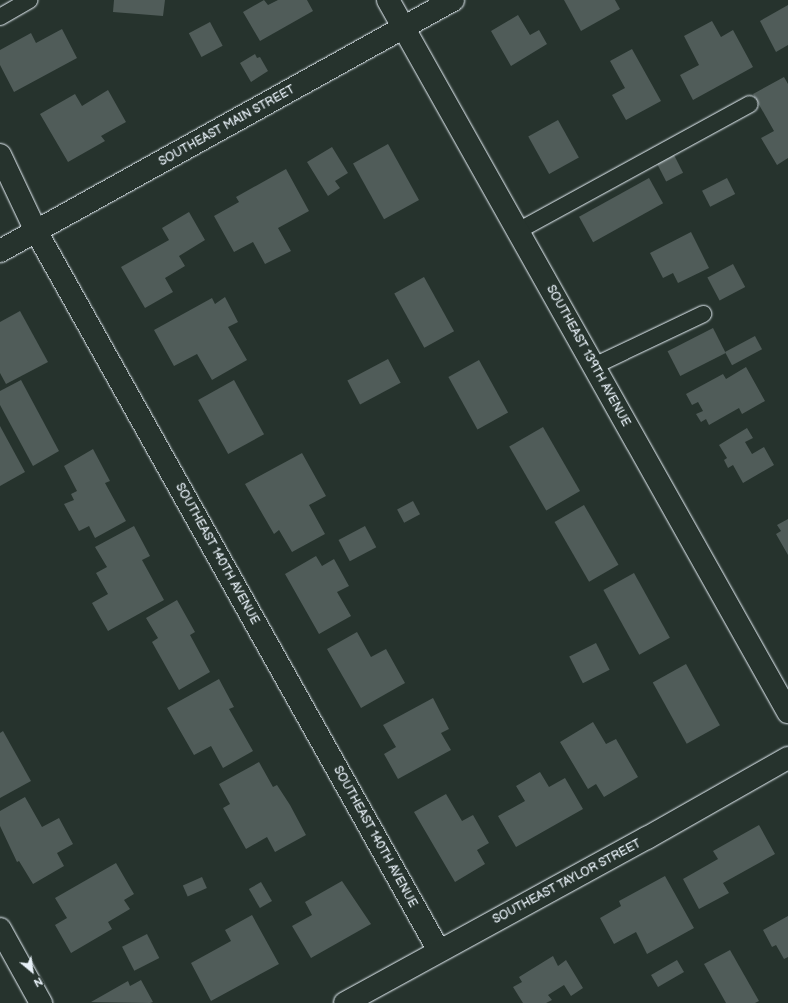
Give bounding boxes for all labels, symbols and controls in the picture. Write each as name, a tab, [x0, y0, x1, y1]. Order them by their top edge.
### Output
street label: SOUTHEAST MAIN STREET	[156, 83, 298, 169]
street label: SOUTHEAST 139TH AVENUE	[543, 283, 633, 429]
street label: SOUTHEAST 140TH AVENUE	[172, 481, 262, 627]
street label: SOUTHEAST 140TH AVENUE	[330, 764, 420, 910]
street label: SOUTHEAST TAYLOR STREET	[490, 837, 644, 927]
north arrow	[12, 951, 52, 991]
text: N	[31, 974, 45, 990]

